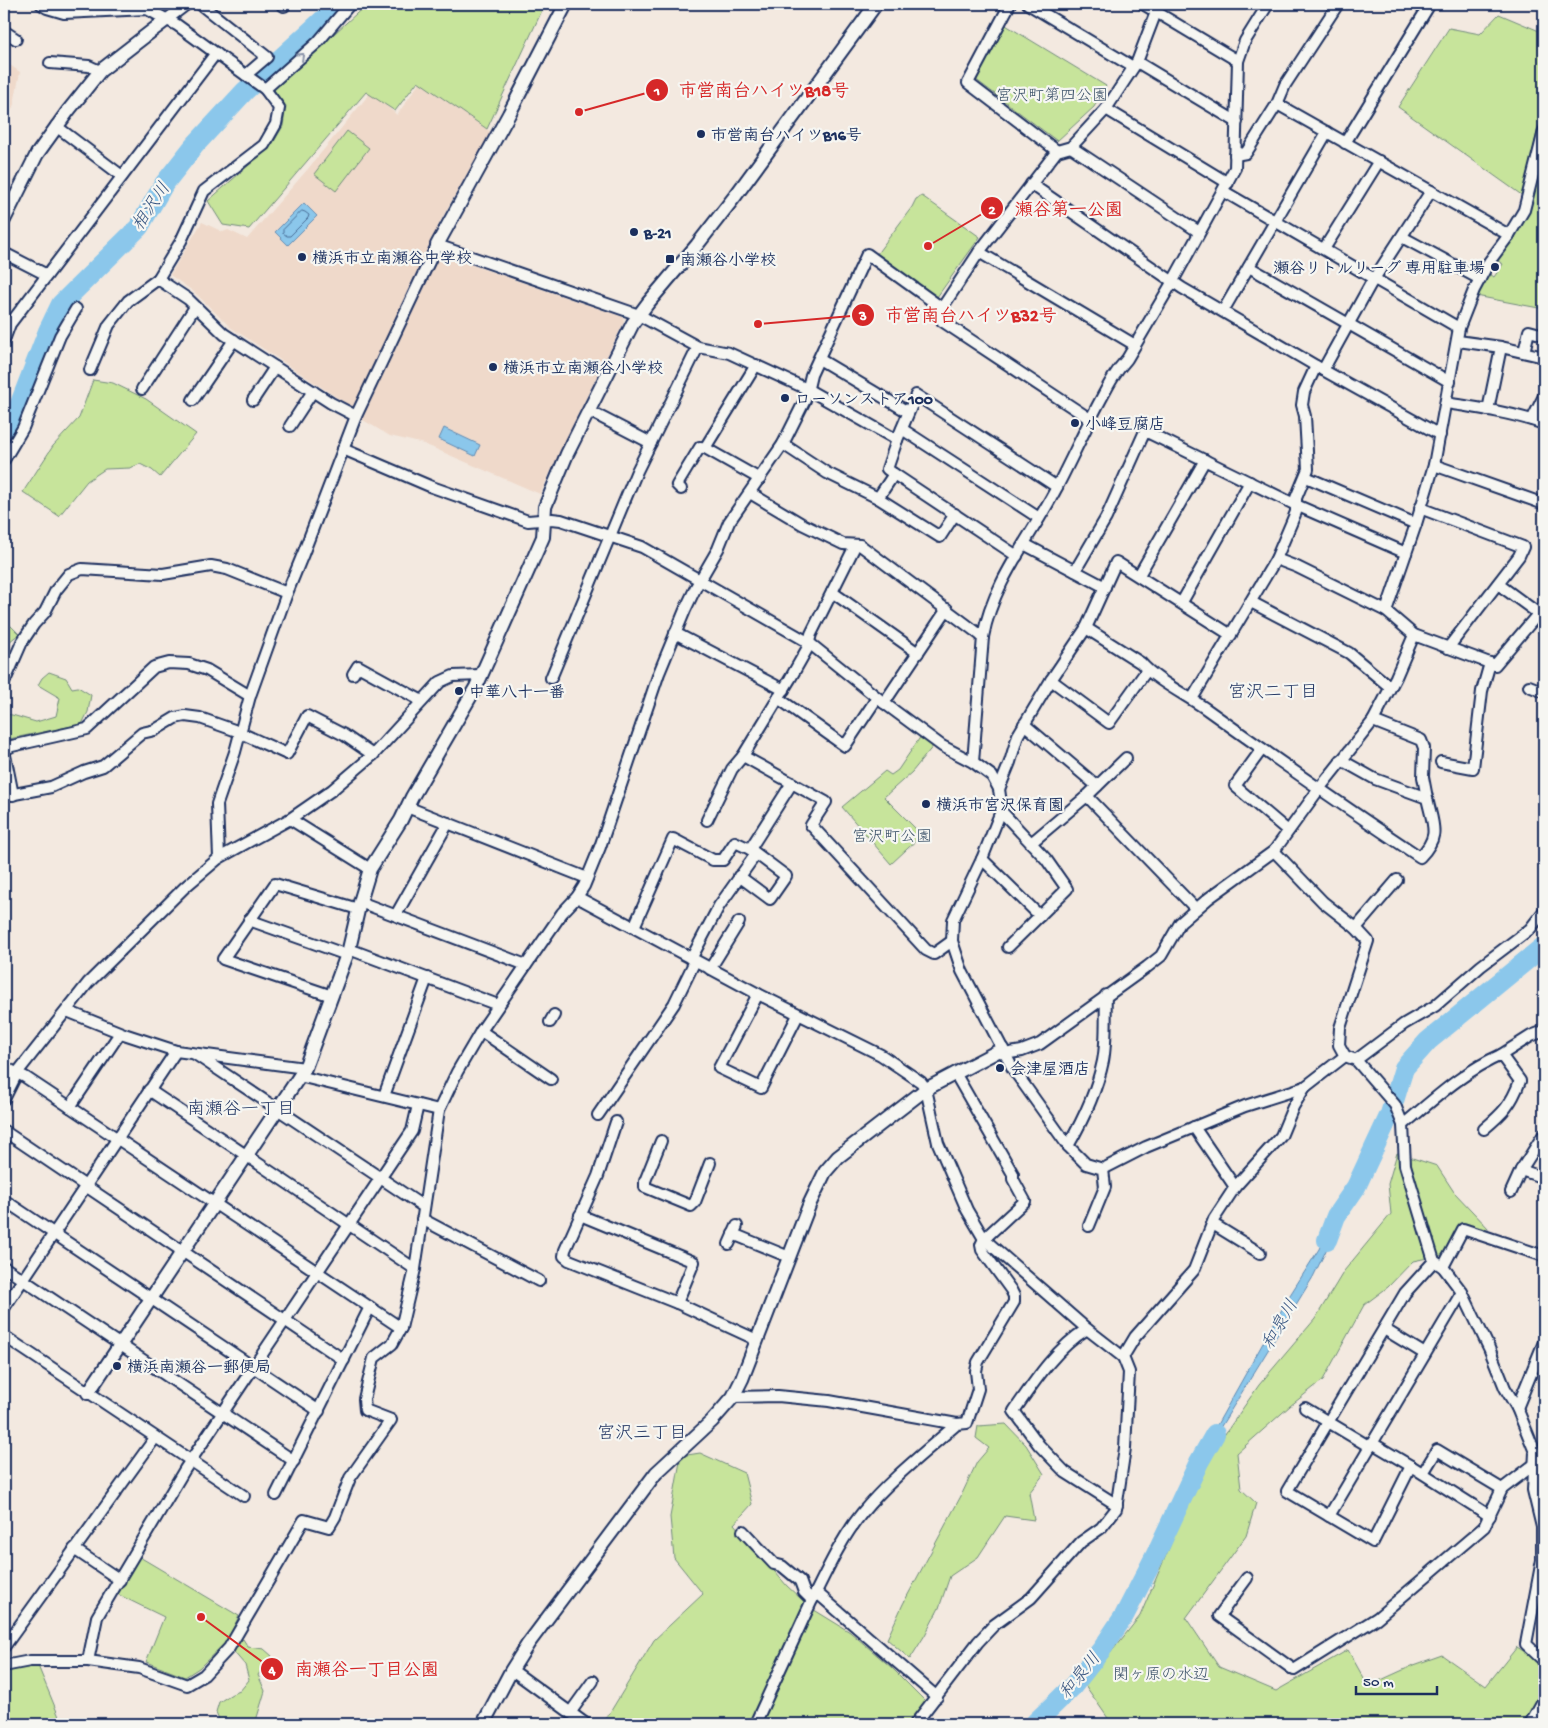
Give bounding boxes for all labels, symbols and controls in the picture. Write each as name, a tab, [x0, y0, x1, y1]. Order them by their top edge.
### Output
one-way arrow	[296, 53, 305, 62]
callout: 市営南台ハイツB18号	[644, 74, 859, 107]
text: 市営南台ハイツB18号	[679, 81, 849, 103]
text: 1	[653, 83, 660, 101]
park label: 宮沢町第四公園	[996, 86, 1108, 107]
place label: 市営南台ハイツB16号	[711, 126, 862, 147]
marker: 市営南台ハイツB16号	[695, 128, 707, 140]
water label: 相沢川	[127, 179, 176, 236]
callout: 瀬谷第一公園	[980, 192, 1133, 225]
text: 瀬谷第一公園	[1015, 200, 1123, 222]
text: 2	[988, 202, 996, 220]
marker: B-21	[628, 226, 640, 238]
place label: B-21	[643, 226, 672, 245]
place label: 横浜市立南瀬谷中学校	[312, 249, 472, 270]
marker: 横浜市立南瀬谷中学校	[296, 251, 308, 263]
place label: 南瀬谷小学校	[680, 251, 776, 272]
marker: 南瀬谷小学校	[664, 253, 676, 265]
place label: 瀬谷リトルリーグ 専用駐車場	[1273, 259, 1485, 280]
marker: 瀬谷リトルリーグ 専用駐車場	[1489, 261, 1501, 273]
callout: 市営南台ハイツB32号	[851, 298, 1067, 331]
text: 市営南台ハイツB32号	[885, 306, 1057, 328]
text: 3	[858, 308, 867, 326]
place label: 横浜市立南瀬谷小学校	[503, 359, 663, 380]
marker: 横浜市立南瀬谷小学校	[487, 361, 499, 373]
marker: ローソンストア100	[779, 392, 791, 404]
place label: ローソンストア100	[795, 392, 933, 411]
place label: 小峰豆腐店	[1085, 415, 1165, 436]
marker: 小峰豆腐店	[1069, 417, 1081, 429]
district label: 宮沢二丁目	[1228, 682, 1318, 704]
place label: 中華八十一番	[469, 683, 565, 704]
marker: 中華八十一番	[453, 685, 465, 697]
place label: 横浜市宮沢保育園	[936, 796, 1064, 817]
marker: 横浜市宮沢保育園	[920, 798, 932, 810]
park label: 宮沢町公園	[852, 828, 932, 848]
place label: 会津屋酒店	[1010, 1060, 1090, 1081]
marker: 会津屋酒店	[994, 1062, 1006, 1074]
district label: 南瀬谷一丁目	[187, 1099, 295, 1121]
water label: 和泉川	[1258, 1296, 1304, 1354]
place label: 横浜南瀬谷一郵便局	[127, 1358, 271, 1379]
marker: 横浜南瀬谷一郵便局	[111, 1360, 123, 1372]
district label: 宮沢三丁目	[597, 1423, 687, 1445]
water label: 和泉川	[1055, 1648, 1106, 1704]
callout: 南瀬谷一丁目公園	[260, 1652, 449, 1685]
text: 南瀬谷一丁目公園	[295, 1660, 439, 1682]
text: 4	[267, 1662, 276, 1680]
scale bar	[1356, 1663, 1437, 1695]
park label: 関ヶ原の水辺	[1113, 1666, 1209, 1686]
text: 50 m	[1363, 1674, 1394, 1692]

